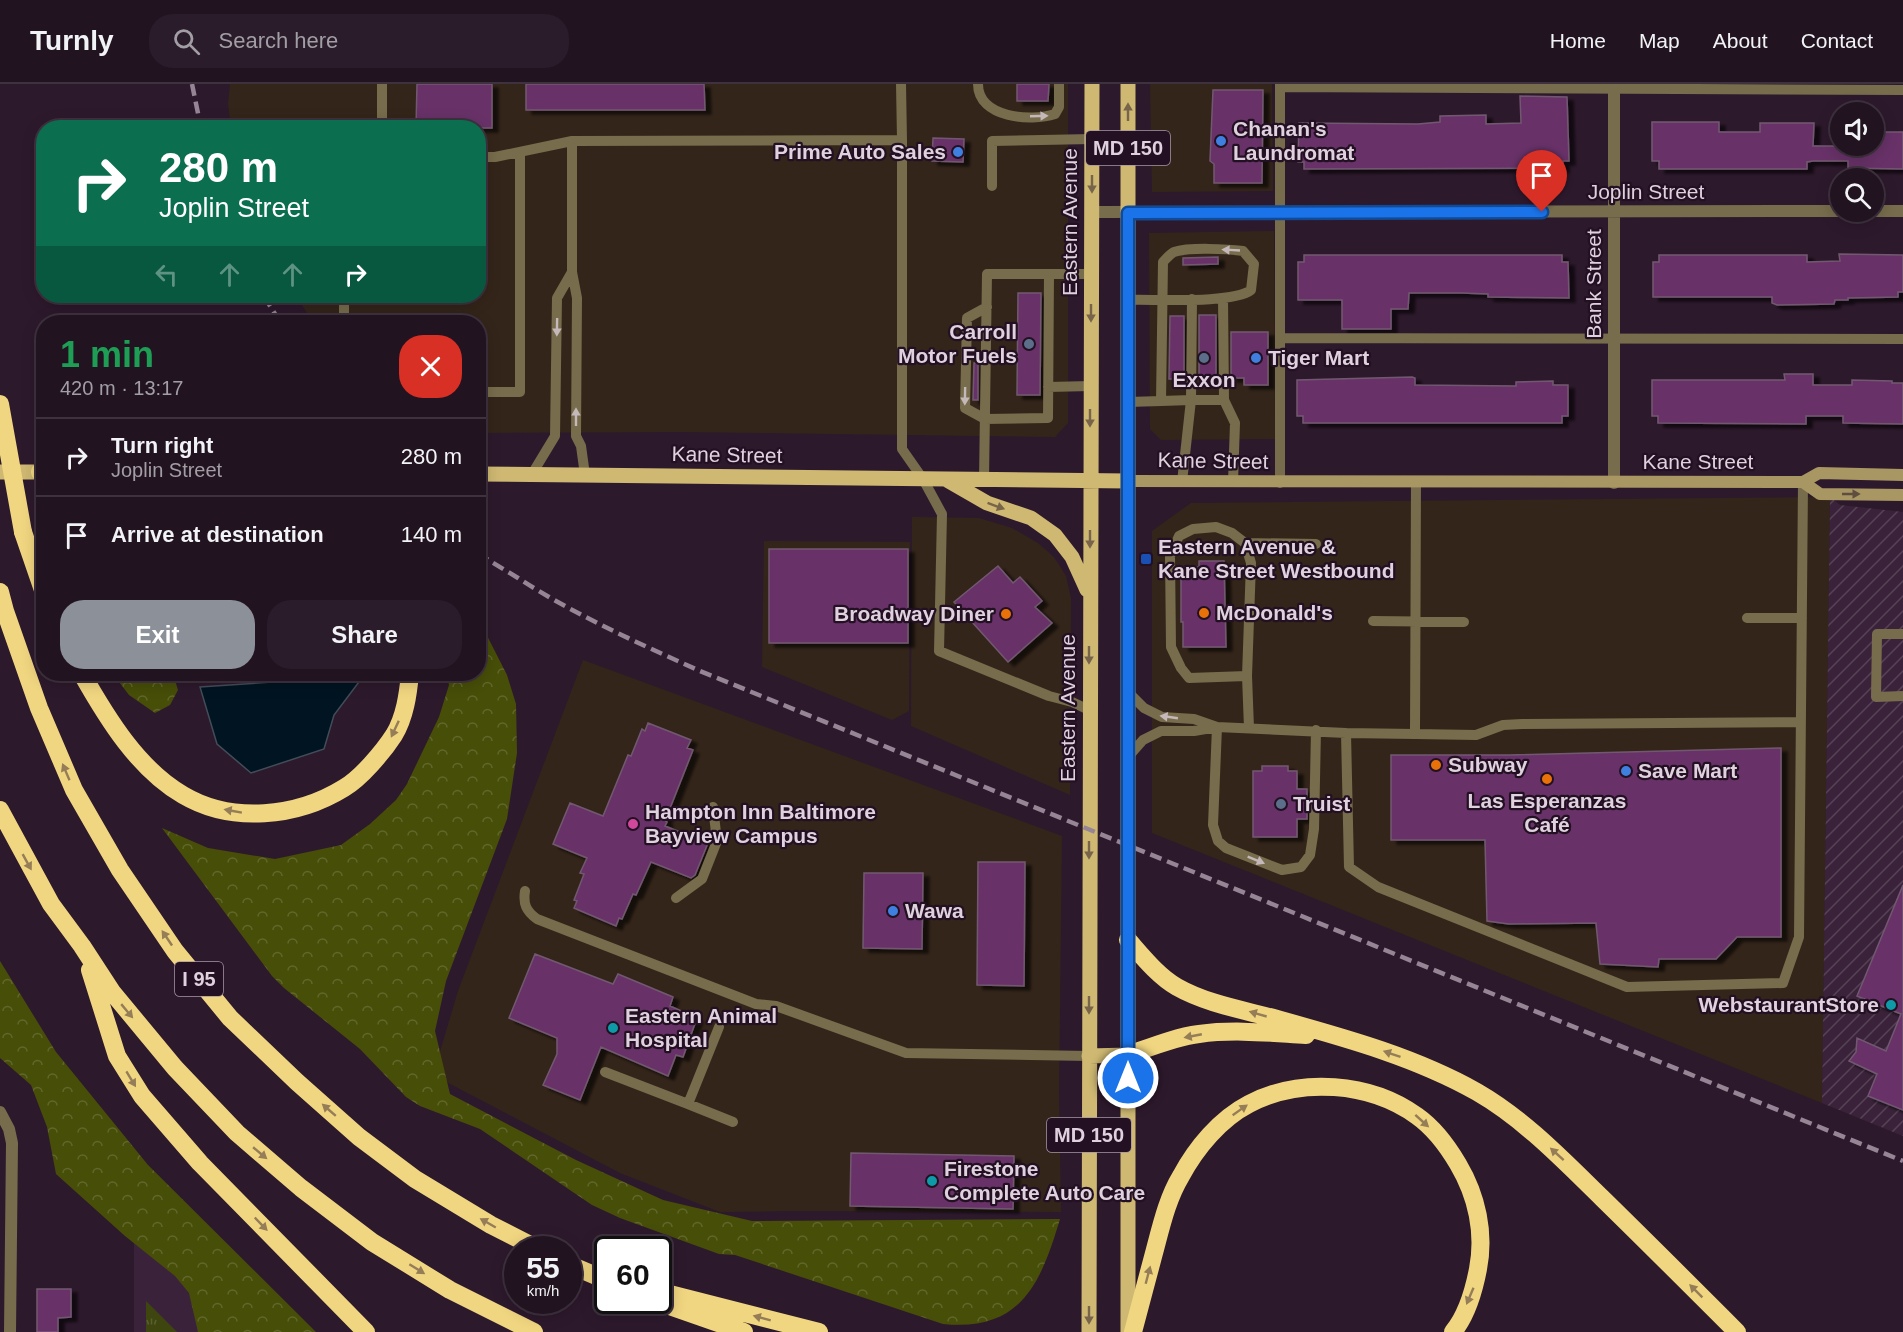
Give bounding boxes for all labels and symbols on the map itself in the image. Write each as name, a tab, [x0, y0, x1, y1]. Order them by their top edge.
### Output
one-way arrow	[1123, 103, 1133, 122]
one-way arrow	[1029, 112, 1048, 121]
place label: Chanan's Laundromat	[1233, 117, 1354, 164]
road number: MD 150	[1086, 131, 1170, 165]
marker: Chanan's Laundromat	[1214, 134, 1228, 148]
place label: Prime Auto Sales	[774, 140, 946, 163]
marker: Prime Auto Sales	[951, 145, 965, 159]
street label: Eastern Avenue	[1058, 148, 1081, 296]
pin	[1516, 150, 1567, 212]
one-way arrow	[1087, 175, 1097, 194]
street label: Joplin Street	[1588, 180, 1705, 203]
street label: Bank Street	[1582, 229, 1605, 339]
one-way arrow	[1221, 246, 1240, 255]
one-way arrow	[1086, 303, 1096, 322]
one-way arrow	[552, 317, 562, 336]
place label: Carroll Motor Fuels	[898, 320, 1017, 367]
marker: Carroll Motor Fuels	[1022, 337, 1036, 351]
place label: Tiger Mart	[1268, 346, 1369, 369]
marker: Exxon	[1197, 351, 1211, 365]
marker: Tiger Mart	[1249, 351, 1263, 365]
place label: Exxon	[1172, 368, 1236, 391]
one-way arrow	[960, 386, 970, 405]
one-way arrow	[571, 408, 581, 427]
one-way arrow	[1085, 409, 1095, 428]
street label: Kane Street	[671, 442, 783, 467]
street label: Kane Street	[1157, 448, 1269, 473]
street label: Kane Street	[1643, 450, 1754, 473]
one-way arrow	[1842, 489, 1861, 499]
one-way arrow	[987, 502, 1005, 512]
one-way arrow	[1085, 529, 1095, 548]
place label: Eastern Avenue & Kane Street Westbound	[1158, 535, 1394, 582]
marker: Eastern Avenue & Kane Street Westbound	[1139, 552, 1153, 566]
place label: McDonald's	[1216, 601, 1333, 624]
place label: Broadway Diner	[834, 602, 994, 625]
marker: McDonald's	[1197, 606, 1211, 620]
marker: Broadway Diner	[999, 607, 1013, 621]
street label: Eastern Avenue	[1056, 634, 1079, 782]
one-way arrow	[1084, 646, 1094, 665]
one-way arrow	[1159, 712, 1178, 721]
one-way arrow	[391, 721, 400, 738]
place label: Subway	[1448, 753, 1528, 776]
marker: Subway	[1429, 758, 1443, 772]
place label: Save Mart	[1638, 759, 1737, 782]
one-way arrow	[61, 763, 70, 781]
marker: Save Mart	[1619, 764, 1633, 778]
marker: Las Esperanzas Café	[1540, 772, 1554, 786]
place label: Las Esperanzas Café	[1468, 789, 1626, 836]
place label: Truist	[1293, 792, 1350, 815]
marker: Truist	[1274, 797, 1288, 811]
place label: Hampton Inn Baltimore Bayview Campus	[645, 800, 876, 847]
one-way arrow	[224, 807, 243, 816]
marker: Hampton Inn Baltimore Bayview Campus	[626, 817, 640, 831]
one-way arrow	[1084, 841, 1094, 860]
one-way arrow	[22, 853, 32, 870]
one-way arrow	[1247, 855, 1265, 865]
place label: Wawa	[905, 899, 964, 922]
marker: Wawa	[886, 904, 900, 918]
one-way arrow	[161, 931, 173, 947]
road number: I 95	[175, 962, 223, 996]
place label: WebstaurantStore	[1699, 993, 1879, 1016]
one-way arrow	[1084, 996, 1094, 1015]
marker: WebstaurantStore	[1884, 998, 1898, 1012]
one-way arrow	[121, 1003, 134, 1019]
place label: Eastern Animal Hospital	[625, 1004, 777, 1051]
one-way arrow	[1249, 1009, 1267, 1018]
marker: Eastern Animal Hospital	[606, 1021, 620, 1035]
one-way arrow	[1183, 1031, 1202, 1041]
position arrow	[1096, 1046, 1160, 1110]
one-way arrow	[1383, 1049, 1401, 1059]
one-way arrow	[126, 1071, 137, 1087]
one-way arrow	[322, 1104, 337, 1117]
one-way arrow	[1231, 1104, 1247, 1116]
one-way arrow	[1414, 1114, 1429, 1127]
road number: MD 150	[1047, 1118, 1131, 1152]
one-way arrow	[252, 1146, 267, 1159]
one-way arrow	[1550, 1148, 1565, 1161]
place label: Firestone Complete Auto Care	[944, 1157, 1145, 1204]
marker: Firestone Complete Auto Care	[925, 1174, 939, 1188]
one-way arrow	[253, 1217, 267, 1231]
one-way arrow	[479, 1218, 496, 1228]
speed limit sign: 60	[594, 1236, 672, 1314]
one-way arrow	[409, 1264, 425, 1275]
one-way arrow	[1143, 1266, 1153, 1285]
one-way arrow	[1689, 1284, 1703, 1298]
one-way arrow	[1465, 1288, 1475, 1306]
one-way arrow	[1084, 1305, 1094, 1324]
one-way arrow	[753, 1313, 771, 1323]

